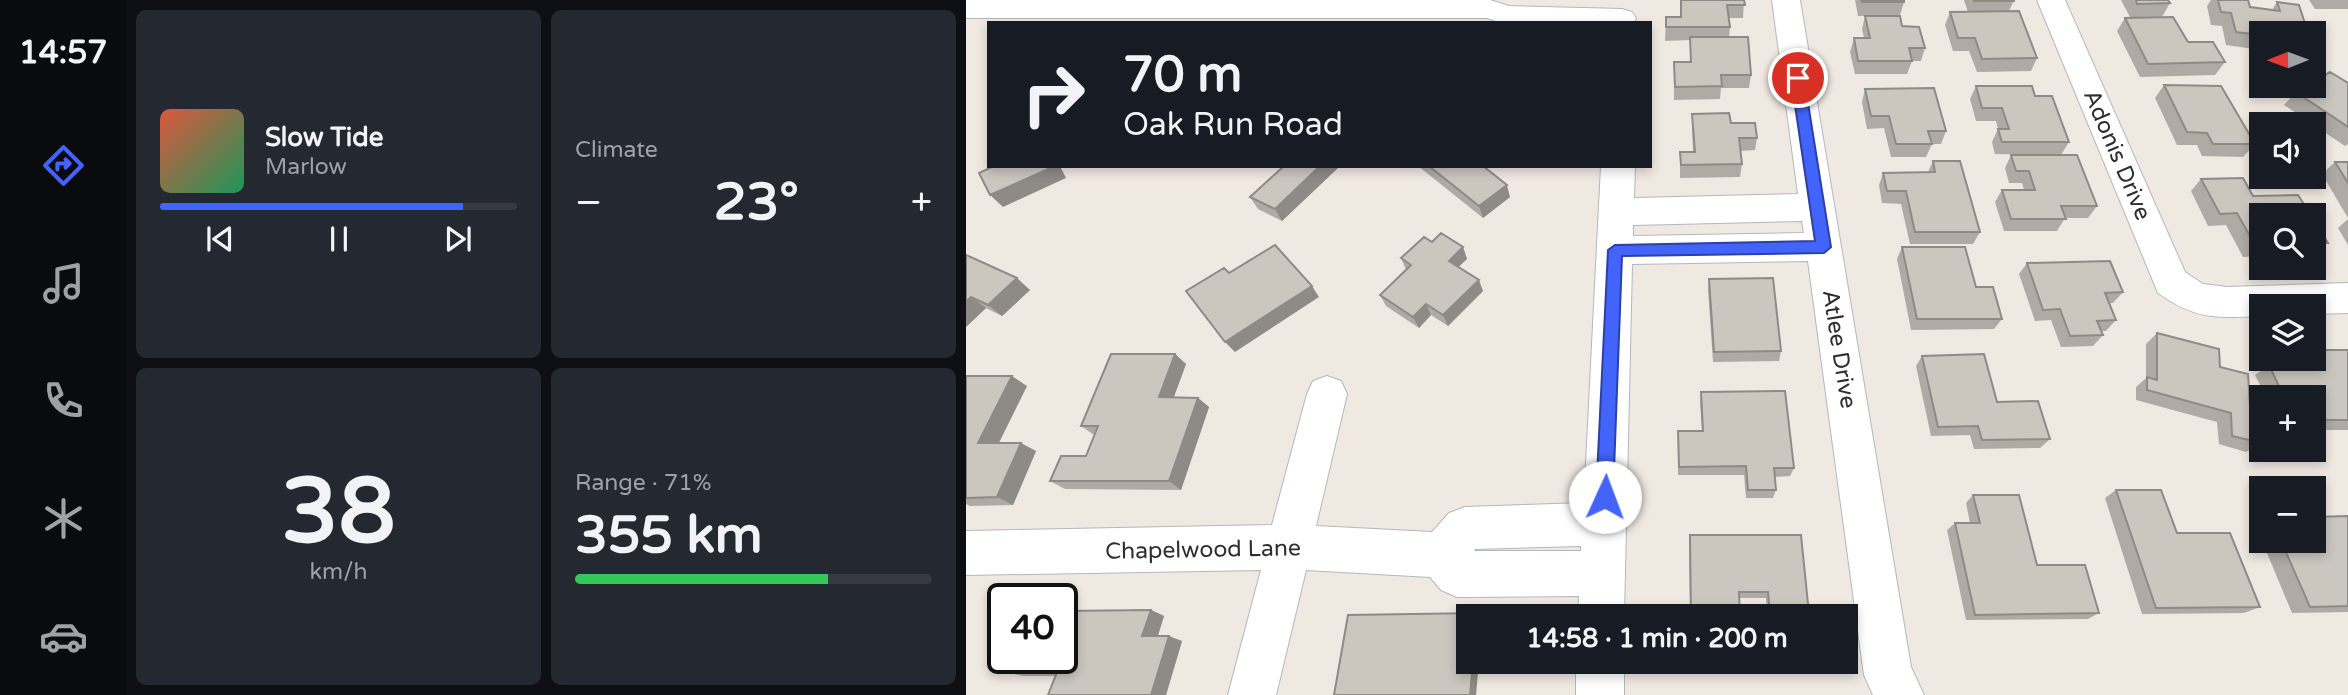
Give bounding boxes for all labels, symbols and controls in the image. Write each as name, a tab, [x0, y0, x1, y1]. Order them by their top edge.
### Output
north arrow	[2249, 21, 2326, 98]
map controls	[2249, 21, 2326, 553]
text: 14:57	[19, 34, 107, 72]
text: 70 m	[1123, 46, 1242, 105]
pin	[1768, 48, 1828, 108]
icon: right	[1008, 49, 1099, 140]
icon: arrive	[1779, 59, 1817, 97]
street label: Adonis Drive	[2077, 86, 2157, 224]
text: Oak Run Road	[1123, 106, 1343, 144]
button: sound	[2249, 112, 2326, 189]
text: Slow Tide	[265, 122, 383, 153]
text: Climate	[575, 136, 658, 164]
icon: directions	[39, 141, 88, 190]
text: Marlow	[265, 153, 347, 181]
text: 23°	[714, 171, 799, 234]
text: −	[575, 180, 602, 226]
text: +	[911, 180, 932, 226]
button: search	[2249, 203, 2326, 280]
icon: previous	[201, 220, 239, 258]
icon: pause	[320, 220, 358, 258]
icon: next	[439, 220, 477, 258]
icon: music	[39, 259, 88, 308]
street label: Atlee Drive	[1816, 288, 1862, 410]
button: layers	[2249, 294, 2326, 371]
icon: phone	[39, 376, 88, 425]
button: +	[2249, 385, 2326, 462]
text: 38	[281, 457, 396, 567]
position arrow	[1568, 460, 1642, 534]
text: Range · 71%	[575, 469, 711, 497]
button: −	[2249, 476, 2326, 553]
icon: climate	[39, 494, 88, 543]
text: 355 km	[575, 504, 763, 567]
street label: Chapelwood Lane	[1105, 534, 1301, 566]
text: km/h	[310, 558, 367, 586]
speed limit sign: 40	[987, 583, 1078, 674]
icon: car	[39, 612, 88, 661]
text: 14:58 · 1 min · 200 m	[1526, 623, 1788, 654]

